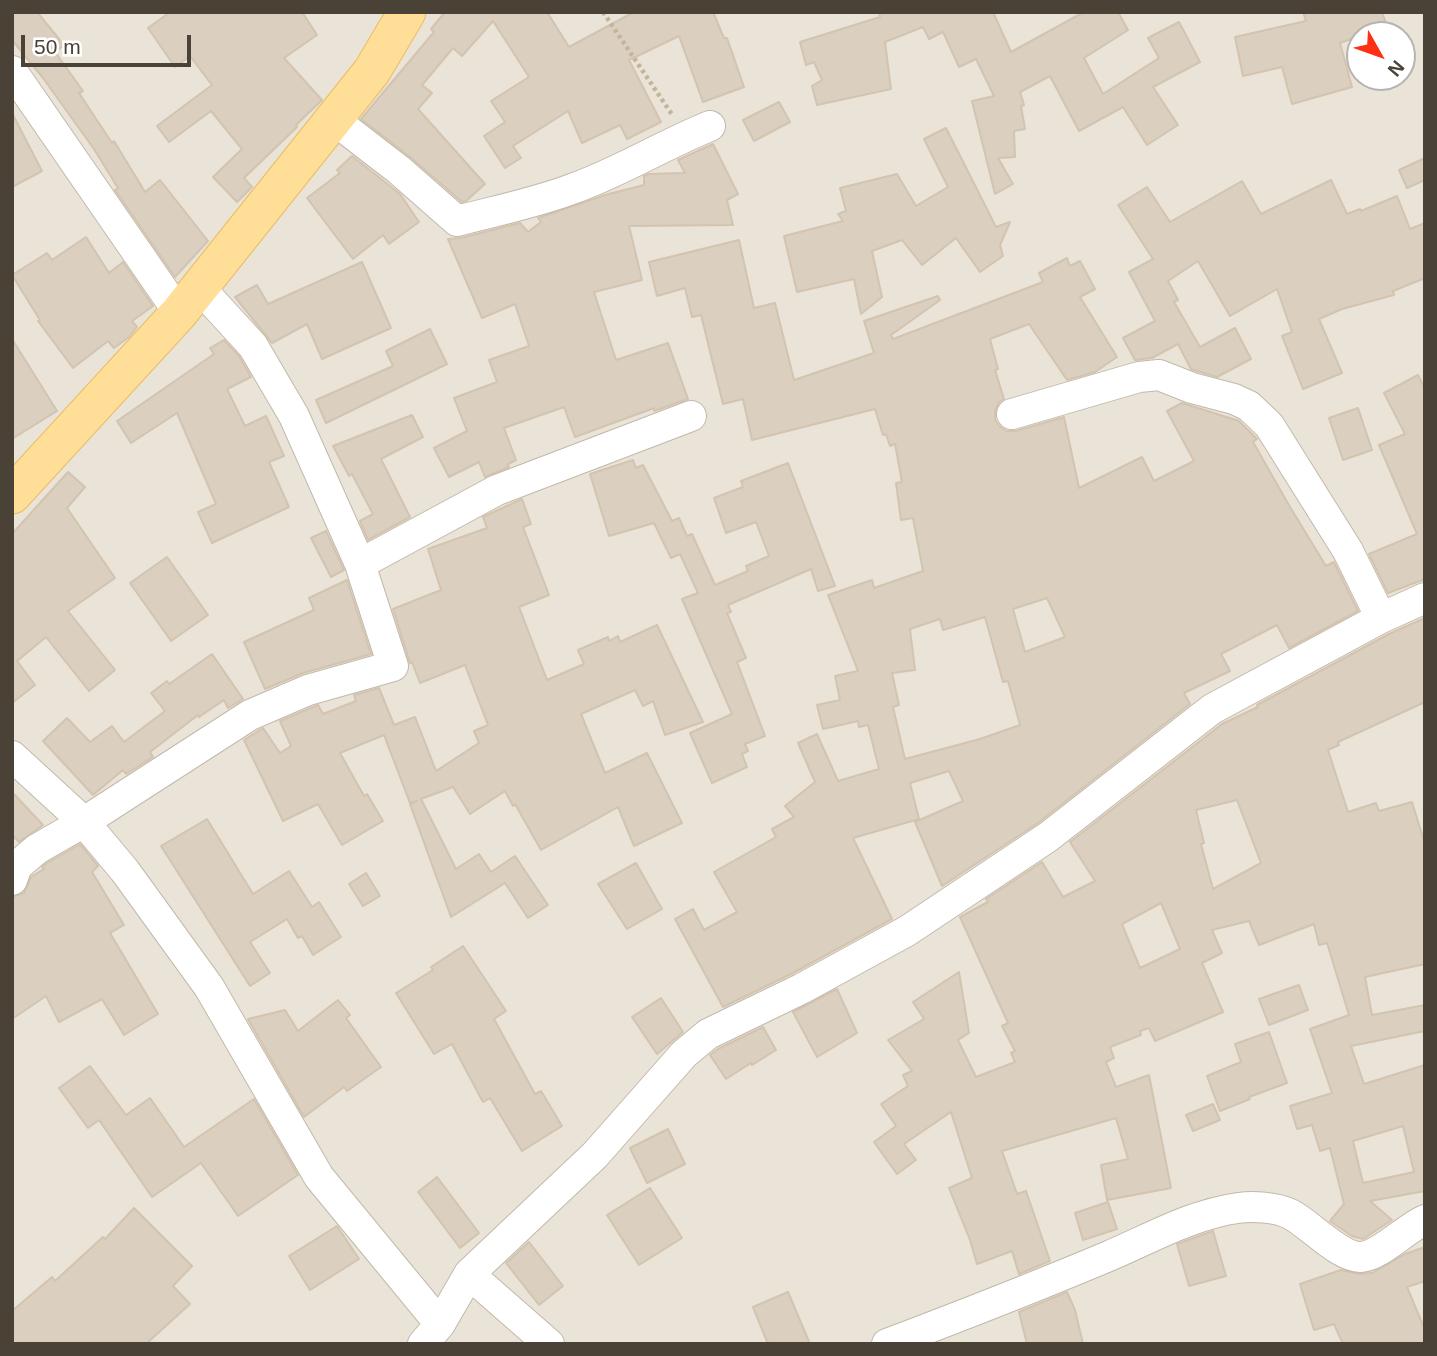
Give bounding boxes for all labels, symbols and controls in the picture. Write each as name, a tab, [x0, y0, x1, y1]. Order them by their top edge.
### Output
scale bar	[24, 21, 194, 65]
north arrow	[1346, 21, 1416, 91]
text: 50 m	[34, 35, 81, 58]
text: N	[1383, 57, 1408, 81]

